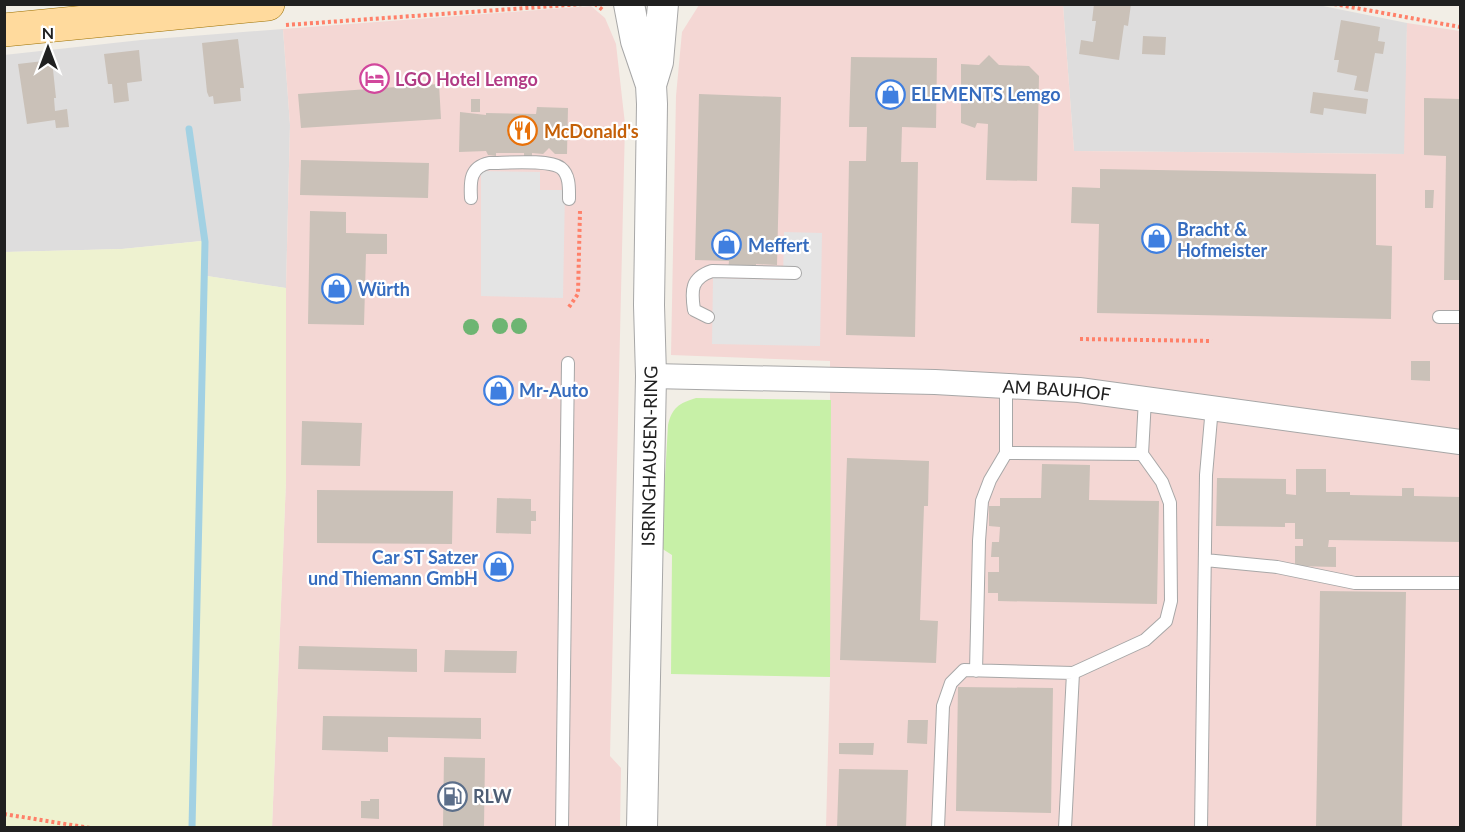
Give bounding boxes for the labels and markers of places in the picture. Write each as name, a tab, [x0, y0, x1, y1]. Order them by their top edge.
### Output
hotel icon: LGO Hotel Lemgo	[358, 63, 390, 95]
place label: LGO Hotel Lemgo	[395, 68, 538, 90]
shop icon: ELEMENTS Lemgo	[874, 78, 906, 110]
place label: ELEMENTS Lemgo	[911, 83, 1061, 105]
restaurant icon: McDonald's	[507, 115, 539, 147]
place label: McDonald's	[544, 120, 639, 142]
place label: Bracht & Hofmeister	[1177, 218, 1268, 261]
shop icon: Bracht & Hofmeister	[1140, 223, 1172, 255]
shop icon: Meffert	[711, 229, 743, 261]
place label: Meffert	[748, 234, 810, 256]
shop icon: Würth	[321, 273, 353, 305]
place label: Würth	[358, 278, 410, 300]
shop icon: Mr-Auto	[482, 374, 514, 406]
place label: Mr-Auto	[519, 379, 589, 401]
place label: Car ST Satzer und Thiemann GmbH	[308, 546, 478, 589]
shop icon: Car ST Satzer und Thiemann GmbH	[483, 551, 515, 583]
fuel station icon: RLW	[436, 780, 468, 812]
place label: RLW	[473, 785, 512, 807]

